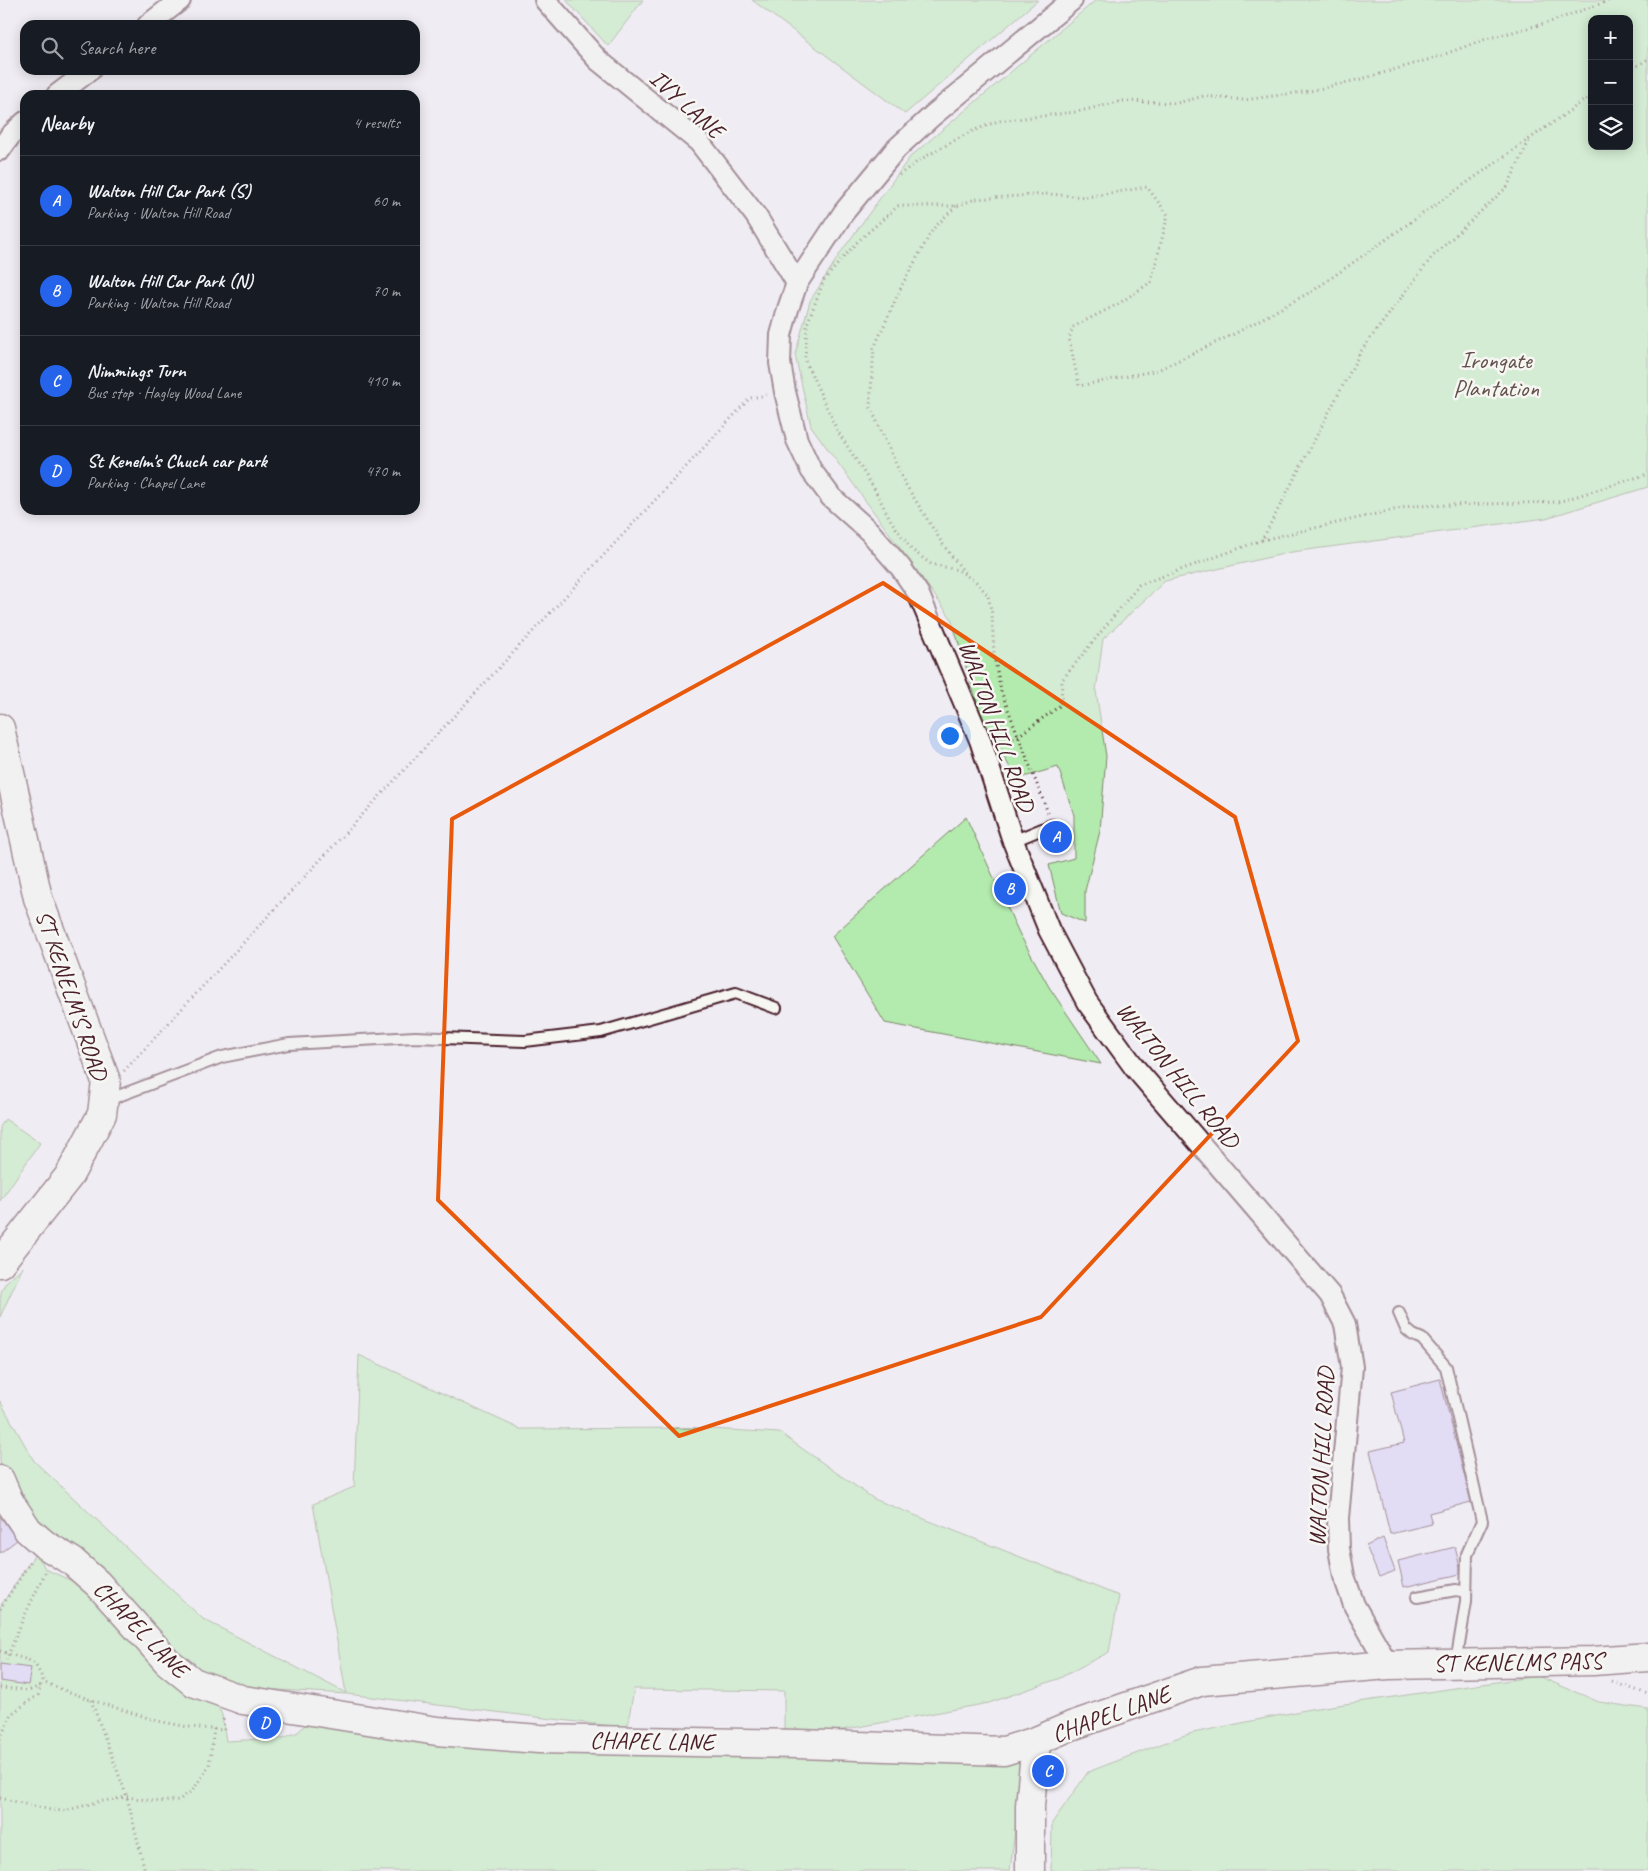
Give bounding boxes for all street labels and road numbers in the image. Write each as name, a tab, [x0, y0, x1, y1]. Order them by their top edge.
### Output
street label: IVY LANE	[644, 63, 733, 147]
street label: WALTON HILL ROAD	[952, 637, 1043, 817]
street label: ST KENELM'S ROAD	[29, 906, 116, 1086]
street label: WALTON HILL ROAD	[1110, 996, 1247, 1156]
street label: WALTON HILL ROAD	[1301, 1365, 1341, 1547]
street label: CHAPEL LANE	[87, 1574, 197, 1686]
street label: ST KENELMS PASS	[1433, 1645, 1607, 1678]
street label: CHAPEL LANE	[1048, 1678, 1178, 1749]
street label: CHAPEL LANE	[590, 1725, 718, 1757]

